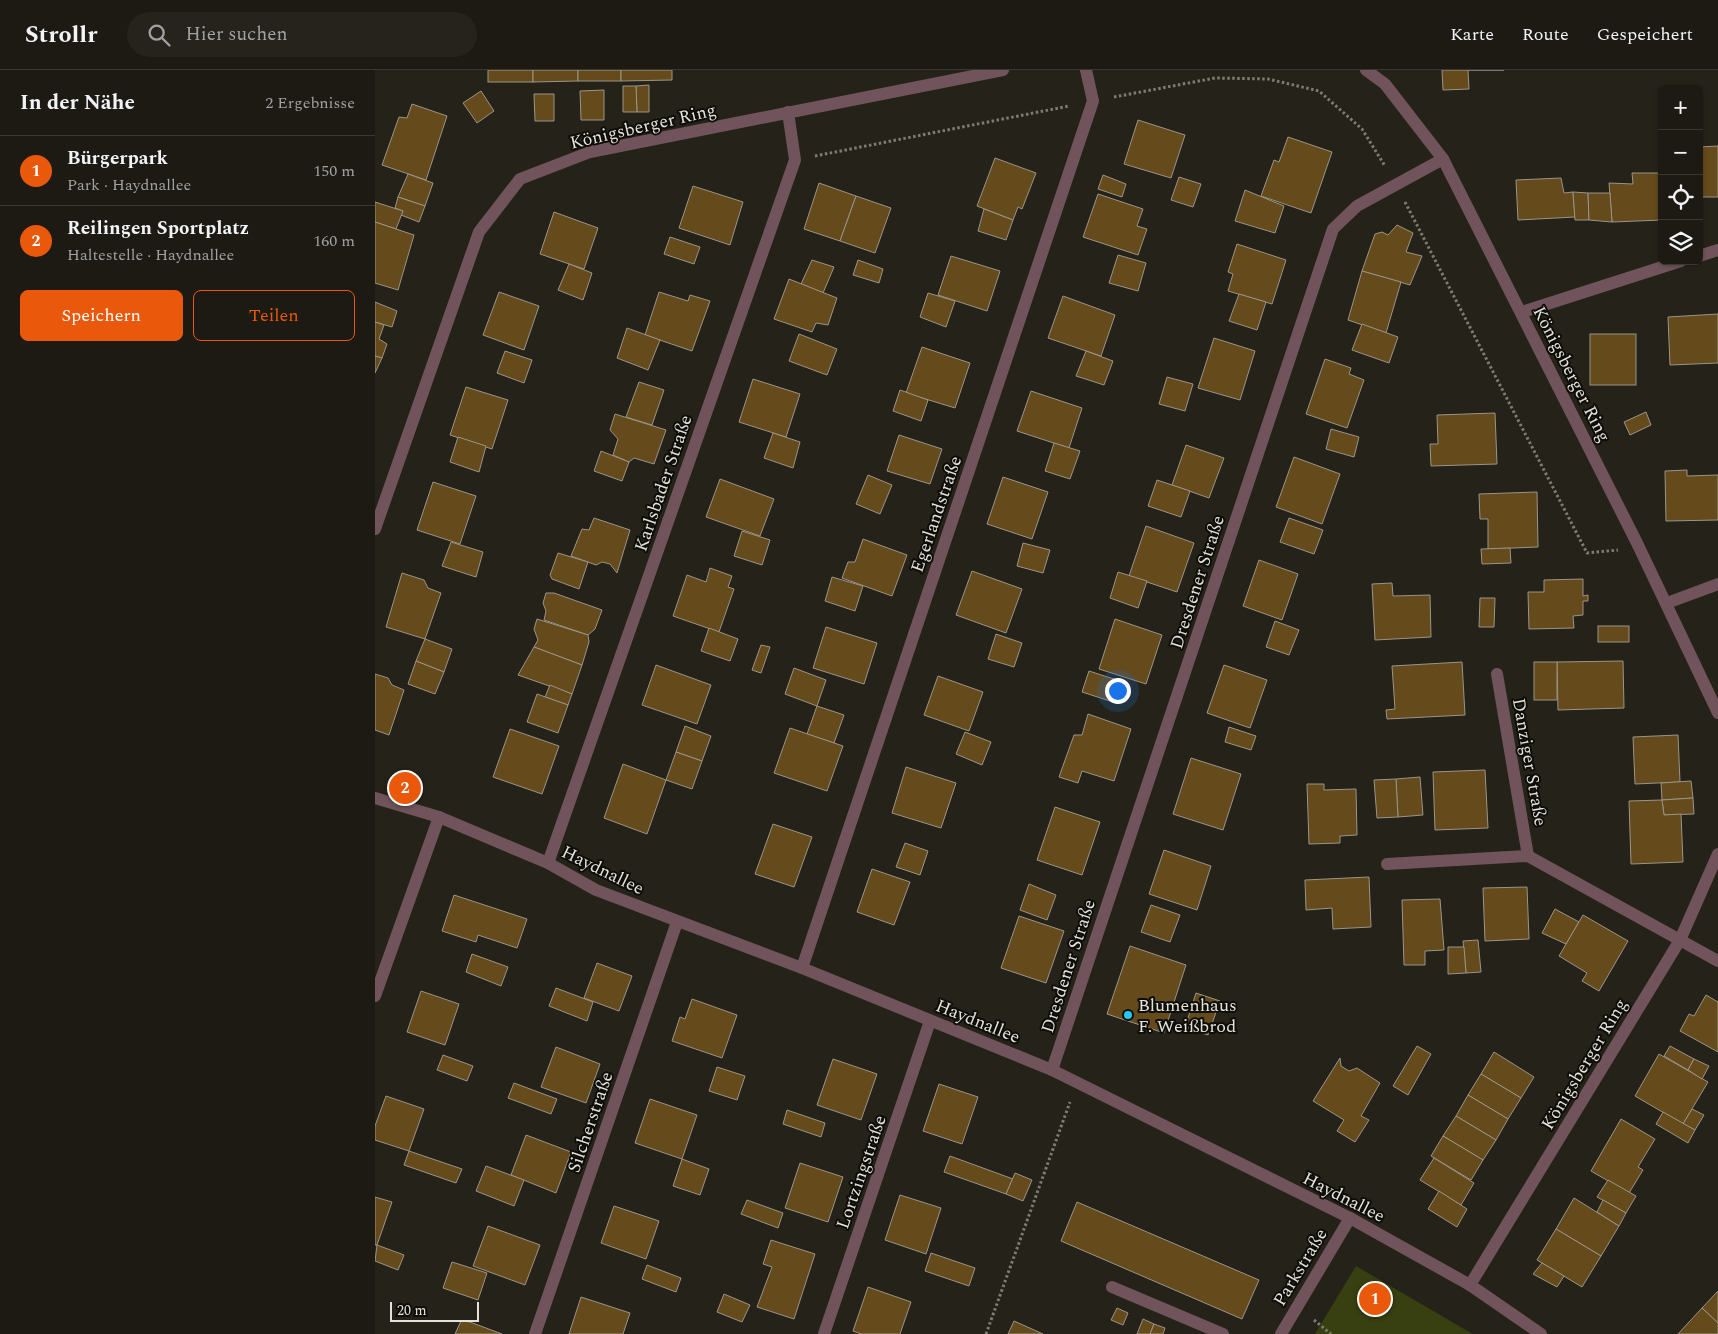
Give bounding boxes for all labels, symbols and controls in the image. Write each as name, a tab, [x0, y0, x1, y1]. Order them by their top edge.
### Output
search box	[127, 12, 477, 57]
text: Strollr	[25, 17, 97, 53]
text: Hier suchen	[185, 20, 287, 49]
icon: search	[145, 21, 173, 49]
text: Karte	[1450, 21, 1494, 48]
text: Route	[1522, 21, 1569, 48]
text: Gespeichert	[1597, 21, 1693, 48]
map controls	[1658, 85, 1703, 265]
button: +	[1658, 85, 1703, 130]
text: In der Nähe	[20, 87, 135, 119]
text: 2 Ergebnisse	[265, 91, 355, 115]
street label: Königsberger Ring	[567, 97, 719, 156]
button: −	[1658, 130, 1703, 175]
text: Bürgerpark	[67, 144, 168, 173]
text: 1	[32, 159, 40, 183]
text: 150 m	[313, 159, 355, 183]
text: Park · Haydnallee	[67, 173, 191, 197]
button: locate	[1658, 175, 1703, 220]
text: Reilingen Sportplatz	[67, 214, 249, 243]
button: layers	[1658, 220, 1703, 265]
text: 2	[32, 229, 40, 253]
text: 160 m	[313, 229, 355, 253]
text: Haltestelle · Haydnallee	[67, 243, 234, 267]
button: Speichern	[20, 290, 183, 341]
button: Teilen	[193, 290, 355, 341]
street label: Königsberger Ring	[1526, 302, 1617, 447]
street label: Karlsbader Straße	[627, 411, 699, 555]
street label: Egerlandstraße	[904, 452, 969, 576]
street label: Dresdener Straße	[1163, 512, 1232, 653]
your location	[1105, 678, 1131, 704]
street label: Danziger Straße	[1505, 696, 1554, 828]
pin: 2	[389, 769, 421, 807]
street label: Haydnallee	[557, 839, 649, 902]
street label: Dresdener Straße	[1034, 896, 1103, 1037]
street label: Haydnallee	[931, 992, 1024, 1051]
place label: Blumenhaus F. Weißbrod	[1138, 992, 1237, 1040]
street label: Königsberger Ring	[1534, 993, 1634, 1135]
marker: Blumenhaus F. Weißbrod	[1122, 1009, 1134, 1021]
street label: Silcherstraße	[561, 1068, 620, 1176]
street label: Lortzingstraße	[829, 1112, 894, 1233]
street label: Haydnallee	[1298, 1165, 1390, 1230]
street label: Parkstraße	[1267, 1223, 1334, 1311]
pin: 1	[1359, 1280, 1391, 1318]
scale bar	[390, 1299, 479, 1322]
text: 20 m	[397, 1300, 427, 1321]

